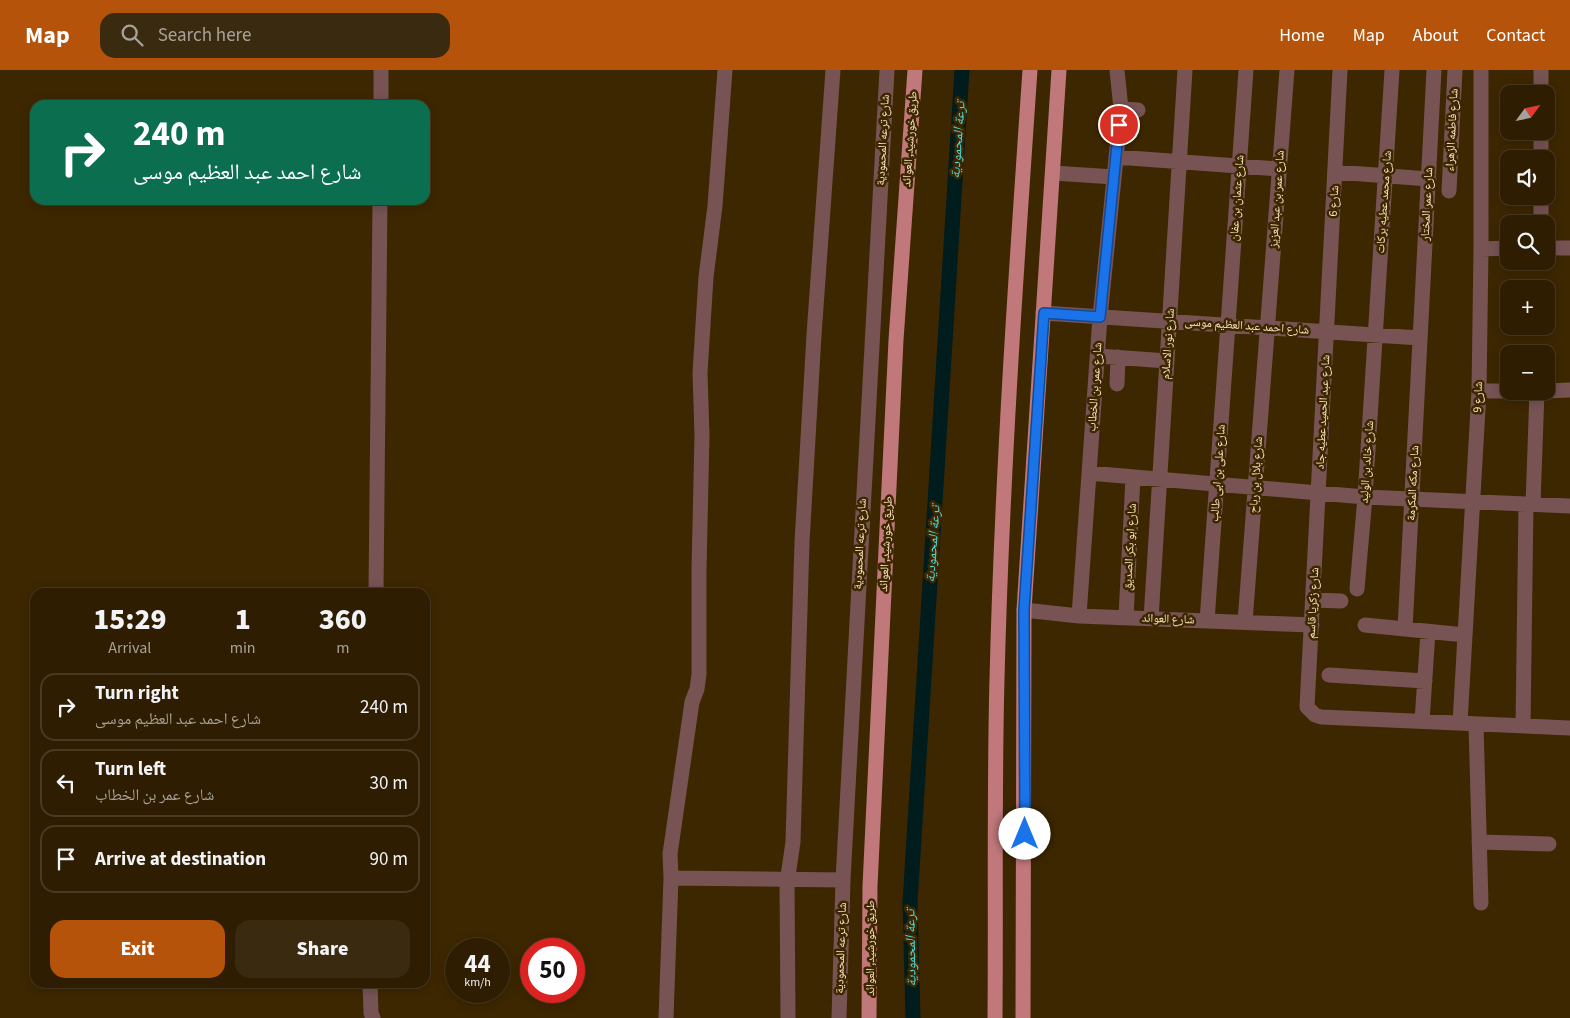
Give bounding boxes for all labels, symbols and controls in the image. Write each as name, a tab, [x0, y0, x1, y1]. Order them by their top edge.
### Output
search box	[100, 13, 450, 58]
text: Map	[25, 18, 70, 53]
icon: search	[118, 21, 146, 49]
text: Search here	[158, 22, 251, 49]
text: Home	[1279, 23, 1325, 48]
text: Map	[1353, 23, 1385, 48]
text: About	[1413, 23, 1458, 48]
text: Contact	[1486, 23, 1545, 48]
north arrow	[1500, 85, 1555, 140]
map controls	[1500, 85, 1555, 400]
street label: شارع فاطمه الزهراء	[1441, 88, 1463, 172]
street label: طريق خورشيد, العوائد	[898, 90, 922, 187]
street label: شارع ترعه المحمودية	[872, 94, 894, 186]
water label: ترعة المحمودية	[945, 98, 971, 179]
pin	[1098, 104, 1140, 146]
text: 240 m	[133, 109, 225, 159]
icon: arrive	[1105, 111, 1133, 139]
icon: right	[50, 120, 115, 185]
street label: شارع عمر بن عبد العزيز	[1265, 149, 1289, 249]
street label: شارع محمد عطيه بركات	[1372, 150, 1396, 254]
button: sound	[1500, 150, 1555, 205]
street label: شارع عثمان بن عفان	[1226, 154, 1249, 242]
text: شارع احمد عبد العظيم موسى	[133, 156, 361, 188]
street label: شارع عمر المختار	[1417, 167, 1437, 242]
street label: شارع 6	[1325, 185, 1343, 217]
button: search	[1500, 215, 1555, 270]
button: +	[1500, 280, 1555, 335]
street label: شارع نور الاسلام	[1157, 308, 1179, 380]
street label: شارع احمد عبد العظيم موسى	[1184, 313, 1310, 339]
street label: شارع عمر بن الخطاب	[1083, 342, 1107, 432]
button: −	[1500, 345, 1555, 400]
street label: شارع عبد الحميد عطيه جاد	[1312, 354, 1335, 470]
street label: شارع 9	[1469, 381, 1487, 413]
street label: شارع خالد بن الوليد	[1356, 420, 1378, 504]
street label: شارع على بن ابى طالب	[1206, 424, 1230, 522]
street label: شارع بلال بن رباح	[1245, 436, 1267, 514]
street label: شارع مكه المكرمة	[1403, 445, 1423, 521]
street label: طريق خورشيد, العوائد	[875, 496, 897, 592]
street label: شارع ترعه المحمودية	[849, 498, 871, 590]
water label: ترعة المحمودية	[920, 502, 946, 583]
street label: شارع ابو بكر الصديق	[1119, 503, 1141, 591]
street label: شارع زكريا قاسم	[1303, 567, 1323, 639]
text: 15:29	[93, 598, 167, 641]
text: 1	[235, 598, 251, 641]
text: 360	[319, 598, 367, 641]
street label: شارع العوائد	[1141, 610, 1195, 628]
text: Arrival	[108, 637, 151, 659]
text: min	[230, 637, 256, 659]
text: m	[336, 637, 349, 659]
text: Turn right	[95, 680, 179, 707]
icon: right	[52, 693, 80, 721]
text: 240 m	[360, 694, 408, 721]
text: شارع احمد عبد العظيم موسى	[95, 708, 261, 730]
text: Turn left	[95, 756, 166, 783]
icon: left	[52, 769, 80, 797]
text: 30 m	[370, 770, 408, 797]
text: شارع عمر بن الخطاب	[95, 784, 214, 806]
position arrow	[998, 807, 1050, 859]
icon: arrive	[52, 845, 80, 873]
text: Arrive at destination	[95, 846, 266, 873]
text: 90 m	[370, 846, 408, 873]
street label: طريق خورشيد, العوائد	[862, 900, 879, 996]
street label: شارع ترعه المحمودية	[831, 902, 851, 994]
water label: ترعة المحمودية	[900, 906, 922, 987]
button: Exit	[50, 920, 225, 978]
button: Share	[235, 920, 410, 978]
speed limit sign: 50	[520, 938, 585, 1003]
text: 44	[464, 946, 491, 982]
text: km/h	[464, 974, 491, 991]

